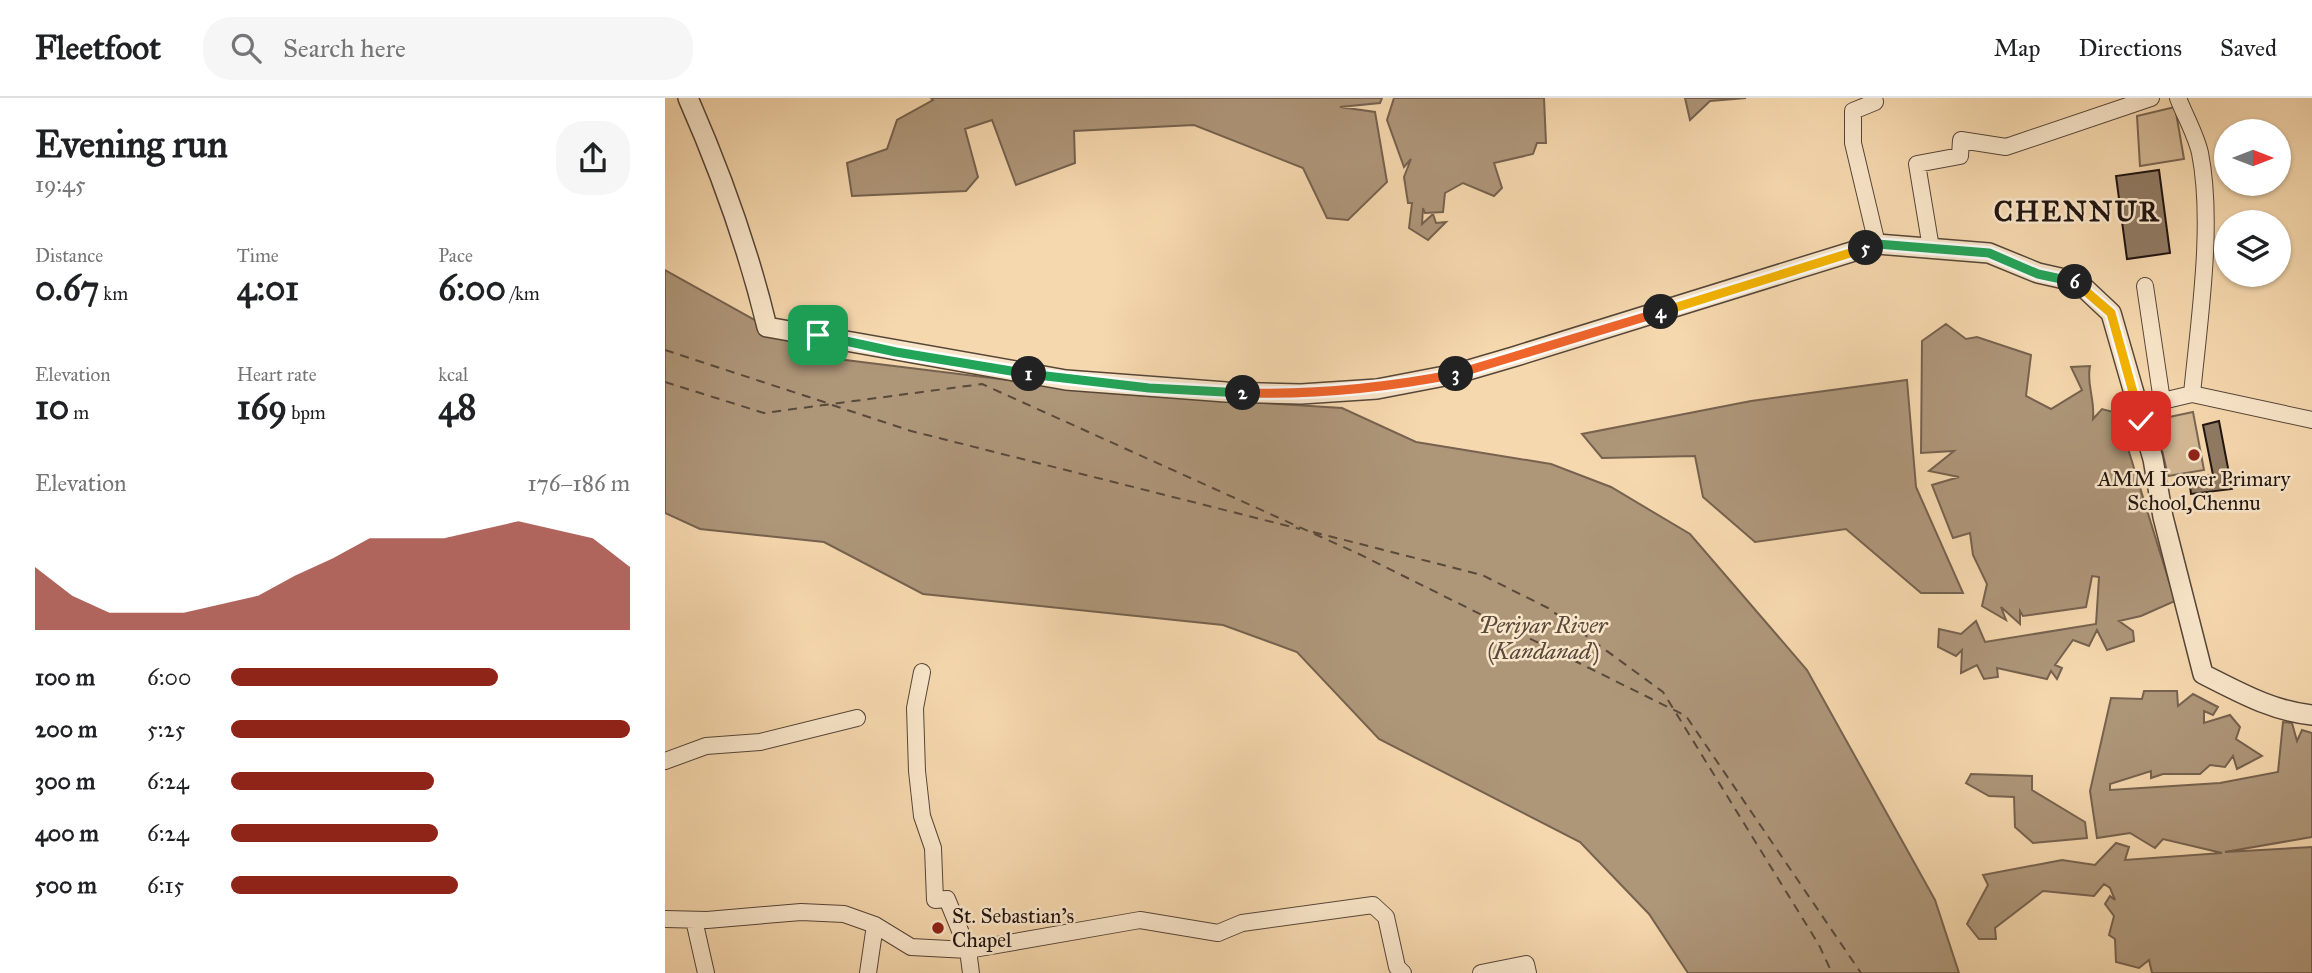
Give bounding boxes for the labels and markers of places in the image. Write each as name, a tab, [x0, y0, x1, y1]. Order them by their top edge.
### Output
pin: 5	[1849, 230, 1883, 266]
pin: 6	[2057, 264, 2093, 300]
pin: 4	[1643, 294, 1679, 330]
pin	[788, 305, 848, 365]
pin: 1	[1011, 356, 1047, 392]
pin: 3	[1439, 356, 1473, 392]
pin: 2	[1225, 376, 1261, 410]
pin	[2111, 391, 2171, 451]
marker: AMM Lower Primary School,Chennu	[2186, 447, 2202, 463]
place label: AMM Lower Primary School,Chennu	[2097, 466, 2291, 516]
place label: St. Sebastian's Chapel	[952, 903, 1074, 953]
marker: St. Sebastian's Chapel	[930, 920, 946, 936]

